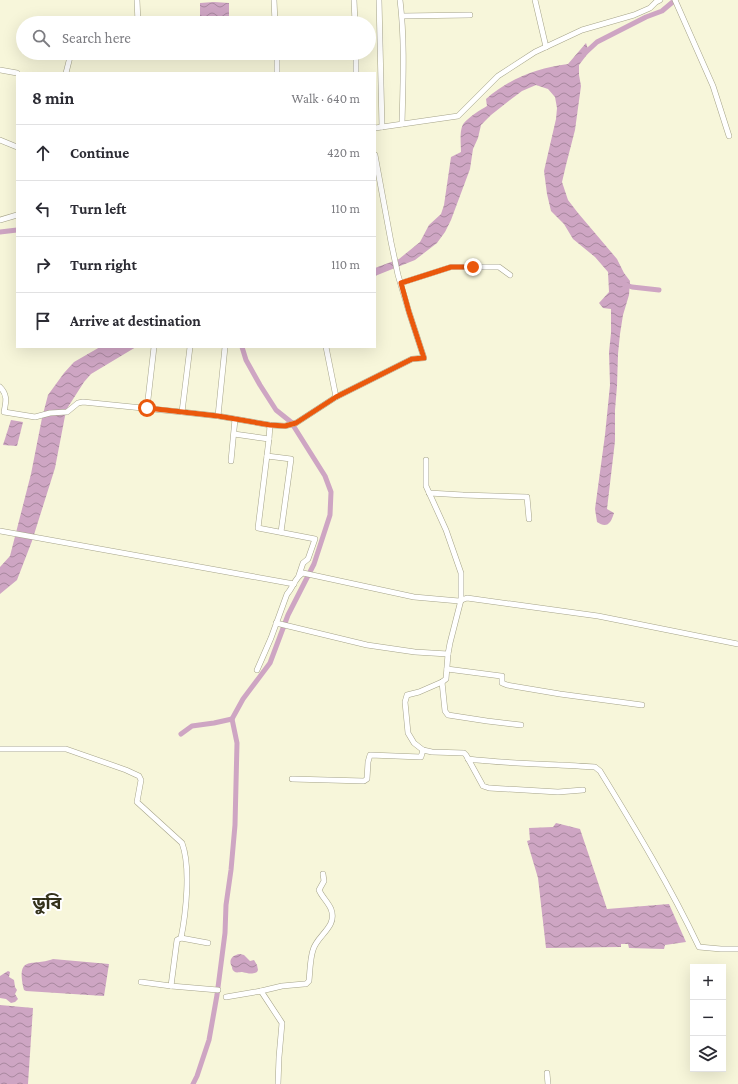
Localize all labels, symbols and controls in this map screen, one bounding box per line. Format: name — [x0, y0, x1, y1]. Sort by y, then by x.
search box — [16, 16, 376, 60]
icon: search — [30, 27, 52, 49]
text: Search here — [62, 30, 131, 46]
text: 8 min — [32, 89, 74, 108]
text: Walk · 640 m — [292, 91, 360, 106]
icon: ahead — [32, 142, 54, 164]
text: Continue — [70, 145, 129, 161]
text: 420 m — [327, 145, 360, 160]
icon: left — [32, 198, 54, 220]
text: Turn left — [70, 201, 126, 217]
text: 110 m — [331, 201, 360, 216]
icon: right — [32, 254, 54, 276]
text: Turn right — [70, 257, 137, 273]
text: 110 m — [331, 257, 360, 272]
route end — [464, 258, 482, 276]
icon: arrive — [32, 310, 54, 332]
text: Arrive at destination — [70, 313, 201, 329]
route start — [138, 399, 156, 417]
district label: ডুবি — [32, 893, 63, 915]
map controls — [690, 964, 726, 1072]
button: + — [690, 964, 726, 1000]
button: − — [690, 1000, 726, 1036]
button: layers — [690, 1036, 726, 1072]

